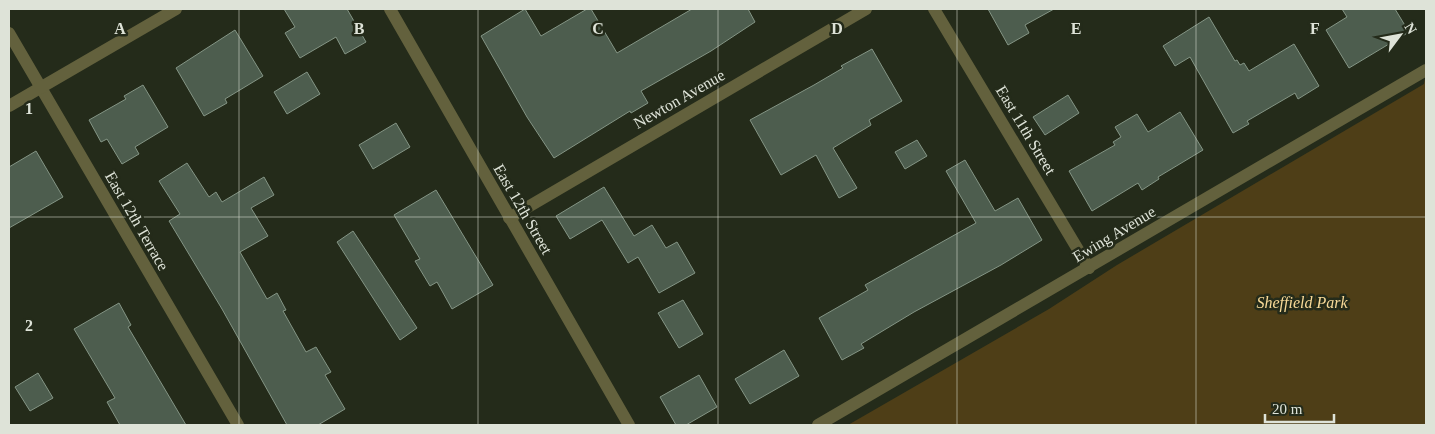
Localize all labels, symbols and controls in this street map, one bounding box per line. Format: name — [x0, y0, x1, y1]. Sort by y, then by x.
north arrow — [1375, 10, 1425, 60]
text: A — [114, 20, 126, 37]
text: B — [354, 20, 365, 37]
text: C — [592, 20, 604, 37]
text: D — [831, 20, 843, 37]
text: E — [1071, 20, 1081, 37]
text: F — [1310, 20, 1320, 37]
text: N — [1402, 20, 1420, 37]
street label: Newton Avenue — [630, 66, 728, 132]
street label: East 11th Street — [993, 82, 1060, 178]
text: 1 — [25, 100, 33, 117]
street label: East 12th Street — [490, 161, 556, 258]
street label: East 12th Terrace — [102, 169, 172, 273]
street label: Ewing Avenue — [1070, 203, 1159, 266]
park label: Sheffield Park — [1256, 294, 1348, 312]
text: 2 — [25, 317, 33, 334]
scale bar — [1265, 392, 1334, 424]
text: 20 m — [1272, 401, 1303, 417]

